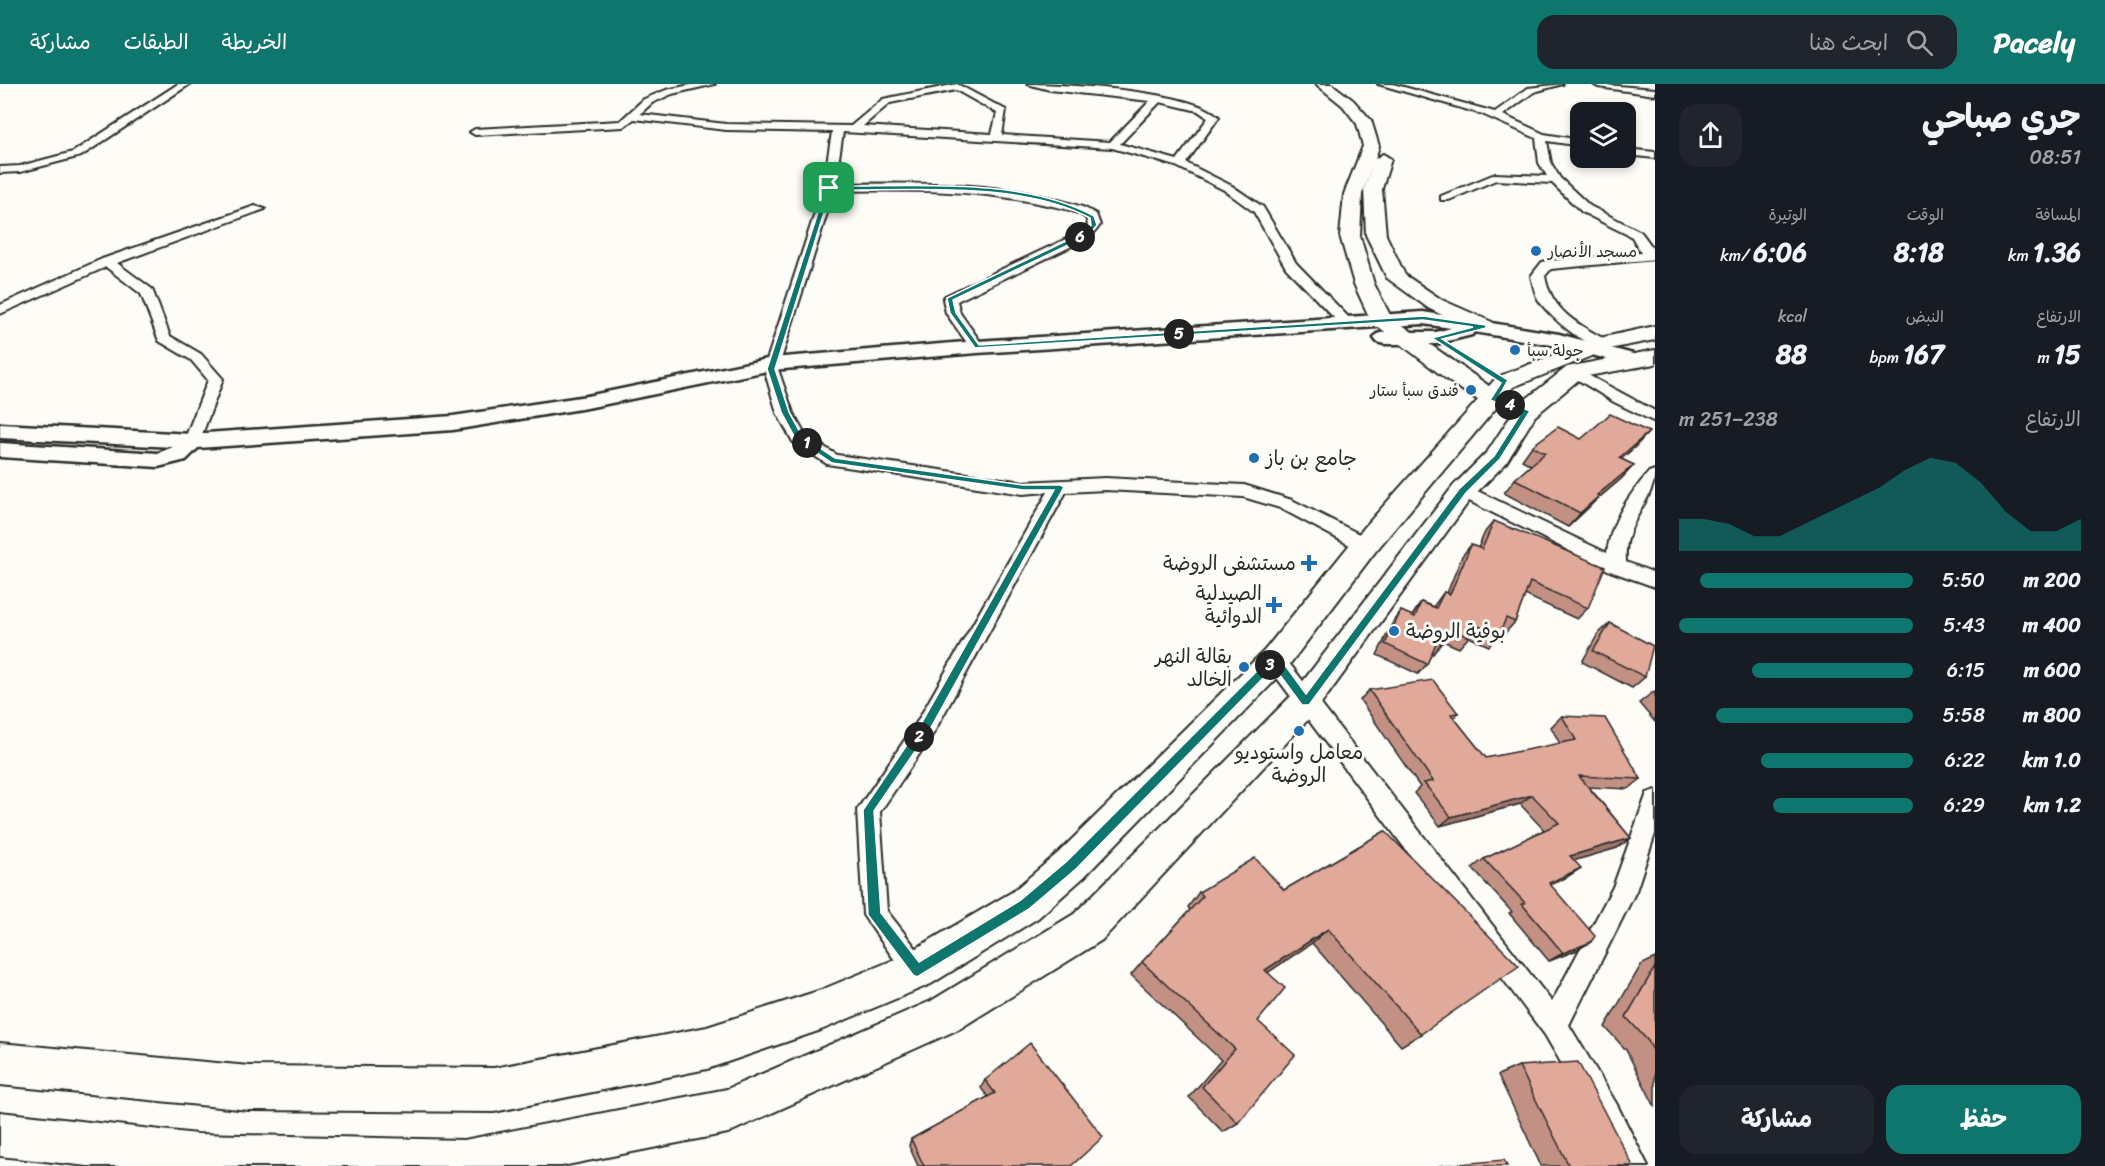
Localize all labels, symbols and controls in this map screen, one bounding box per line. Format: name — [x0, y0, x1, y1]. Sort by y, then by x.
search box — [1537, 15, 1957, 69]
text: Pacely — [1993, 18, 2075, 67]
text: مشاركة — [30, 23, 91, 61]
text: الطبقات — [124, 23, 189, 61]
text: الخريطة — [222, 23, 287, 61]
text: ابحث هنا — [1809, 23, 1888, 62]
icon: search — [1903, 26, 1936, 59]
text: جري صباحي — [1922, 88, 2081, 146]
map controls — [1570, 102, 1636, 168]
button: layers — [1570, 102, 1636, 168]
button: share — [1679, 104, 1742, 167]
text: 08:51 — [2029, 140, 2081, 175]
pin — [803, 162, 854, 213]
icon: arrive — [812, 171, 845, 204]
text: الوتيرة — [1768, 200, 1807, 229]
text: الوقت — [1907, 200, 1944, 229]
text: المسافة — [2035, 200, 2081, 229]
pin: 6 — [1065, 222, 1095, 252]
text: 6 — [1075, 222, 1085, 251]
text: 6:06 — [1753, 229, 1807, 275]
text: 8:18 — [1894, 229, 1944, 275]
text: 1.36 — [2033, 229, 2081, 275]
place label: مسجد الأنصار — [1546, 237, 1637, 266]
text: /km — [1720, 241, 1753, 270]
text: km — [2008, 241, 2033, 270]
marker: مسجد الأنصار — [1529, 244, 1543, 258]
text: kcal — [1778, 302, 1807, 331]
text: النبض — [1906, 302, 1944, 331]
text: الارتفاع — [2036, 302, 2081, 331]
pin: 5 — [1164, 319, 1194, 349]
text: 5 — [1174, 319, 1184, 348]
text: 88 — [1776, 331, 1807, 377]
text: 167 — [1903, 331, 1944, 377]
text: 15 — [2054, 331, 2081, 377]
place label: جولة سبأ — [1527, 336, 1584, 365]
marker: جولة سبأ — [1508, 343, 1522, 357]
text: bpm — [1870, 343, 1903, 372]
text: m — [2037, 343, 2054, 372]
place label: فندق سبأ ستار — [1368, 376, 1459, 405]
marker: فندق سبأ ستار — [1464, 383, 1478, 397]
pin: 4 — [1495, 390, 1525, 420]
text: 4 — [1505, 390, 1515, 419]
text: 238–251 m — [1679, 402, 1778, 437]
text: الارتفاع — [2025, 402, 2081, 437]
pin: 1 — [792, 428, 822, 458]
text: 1 — [804, 428, 810, 457]
place label: جامع بن باز — [1264, 441, 1357, 476]
marker: جامع بن باز — [1247, 451, 1261, 465]
place label: مستشفى الروضة — [1163, 546, 1296, 581]
marker: مستشفى الروضة — [1300, 554, 1318, 572]
text: 5:50 — [1942, 563, 1985, 598]
text: 200 m — [2024, 563, 2081, 598]
place label: الصيدلية الدوائية — [1196, 576, 1262, 634]
marker: الصيدلية الدوائية — [1267, 598, 1281, 612]
text: 5:43 — [1943, 608, 1985, 643]
text: 400 m — [2023, 608, 2081, 643]
place label: بوفية الروضة — [1406, 614, 1506, 649]
marker: بوفية الروضة — [1387, 624, 1401, 638]
place label: بقالة النهر الخالد — [1153, 639, 1232, 697]
pin: 3 — [1255, 650, 1285, 680]
text: 3 — [1266, 650, 1274, 679]
text: 6:15 — [1947, 653, 1985, 688]
text: 600 m — [2024, 653, 2081, 688]
marker: بقالة النهر الخالد — [1237, 660, 1251, 674]
text: 5:58 — [1942, 698, 1985, 733]
text: 800 m — [2023, 698, 2081, 733]
pin: 2 — [904, 722, 934, 752]
text: 2 — [914, 722, 924, 751]
marker: معامل واستوديو الروضة — [1292, 724, 1306, 738]
place label: معامل واستوديو الروضة — [1234, 735, 1363, 793]
text: 6:22 — [1945, 743, 1985, 778]
text: 1.0 km — [2023, 743, 2081, 778]
text: 6:29 — [1944, 788, 1985, 823]
text: 1.2 km — [2024, 788, 2081, 823]
button: مشاركة — [1679, 1085, 1874, 1154]
button: حفظ — [1886, 1085, 2081, 1154]

